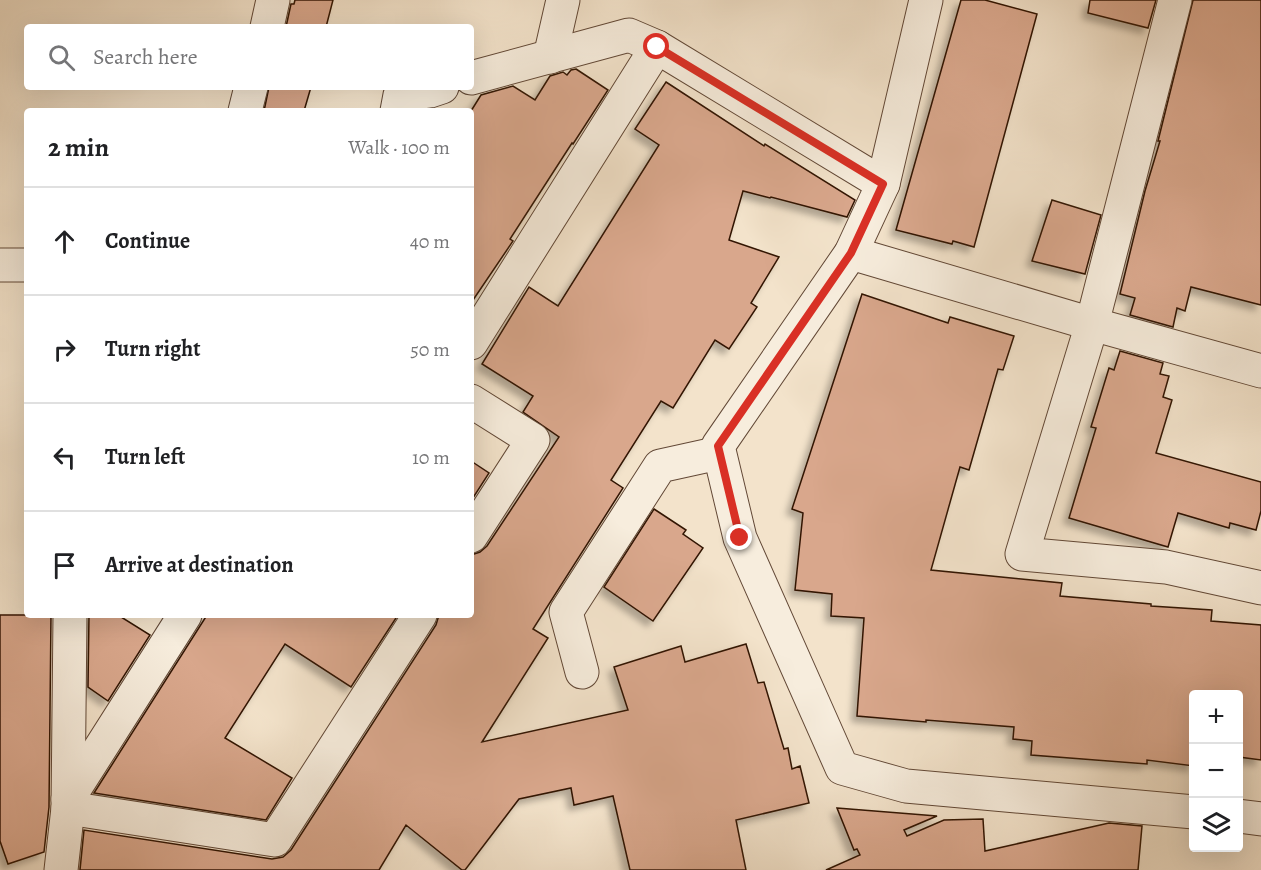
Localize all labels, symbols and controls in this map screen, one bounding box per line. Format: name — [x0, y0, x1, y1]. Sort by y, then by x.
search box — [24, 24, 474, 90]
route start — [643, 33, 669, 59]
icon: search — [45, 41, 78, 74]
text: Search here — [93, 42, 198, 72]
text: 2 min — [48, 130, 109, 165]
text: Walk · 100 m — [348, 134, 450, 161]
icon: ahead — [48, 225, 81, 258]
text: Continue — [105, 226, 190, 256]
text: 40 m — [410, 228, 450, 255]
icon: right — [48, 333, 81, 366]
text: Turn right — [105, 334, 201, 364]
text: 50 m — [410, 336, 450, 363]
icon: left — [48, 441, 81, 474]
text: Turn left — [105, 442, 185, 472]
text: 10 m — [412, 444, 450, 471]
route end — [726, 524, 752, 550]
icon: arrive — [48, 549, 81, 582]
text: Arrive at destination — [105, 550, 294, 580]
map controls — [1189, 690, 1243, 852]
button: + — [1189, 690, 1243, 744]
button: − — [1189, 744, 1243, 798]
button: layers — [1189, 798, 1243, 852]

